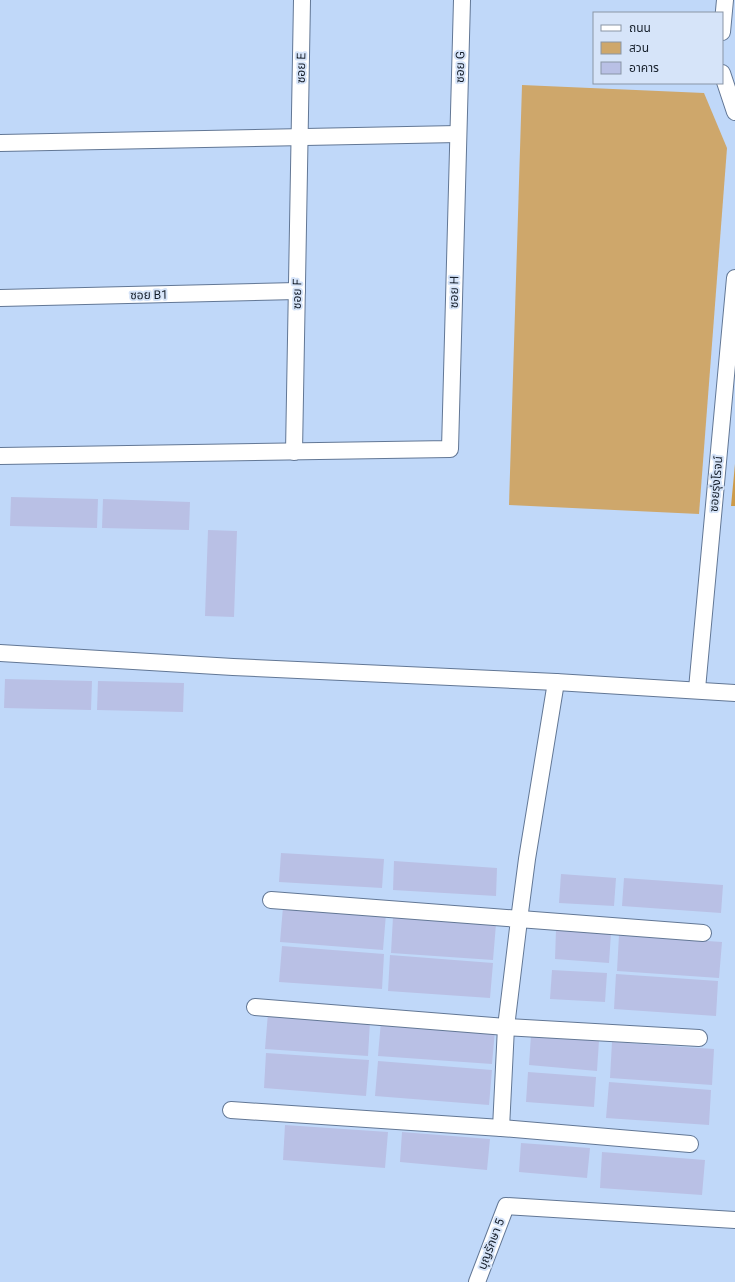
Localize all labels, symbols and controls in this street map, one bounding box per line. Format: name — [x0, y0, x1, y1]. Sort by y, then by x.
legend — [593, 12, 723, 84]
text: ถนน — [629, 21, 651, 35]
text: สวน — [629, 41, 649, 55]
street label: ซอย G — [453, 51, 467, 83]
street label: ซอย E — [294, 52, 308, 83]
text: อาคาร — [629, 61, 659, 75]
street label: ซอย H — [447, 276, 461, 308]
street label: ซอย F — [290, 278, 304, 309]
street label: ซอย B1 — [130, 288, 168, 302]
street label: ซอยรุ่งโรจน์ — [707, 455, 725, 513]
street label: บุญรักษา 5 — [475, 1216, 507, 1271]

